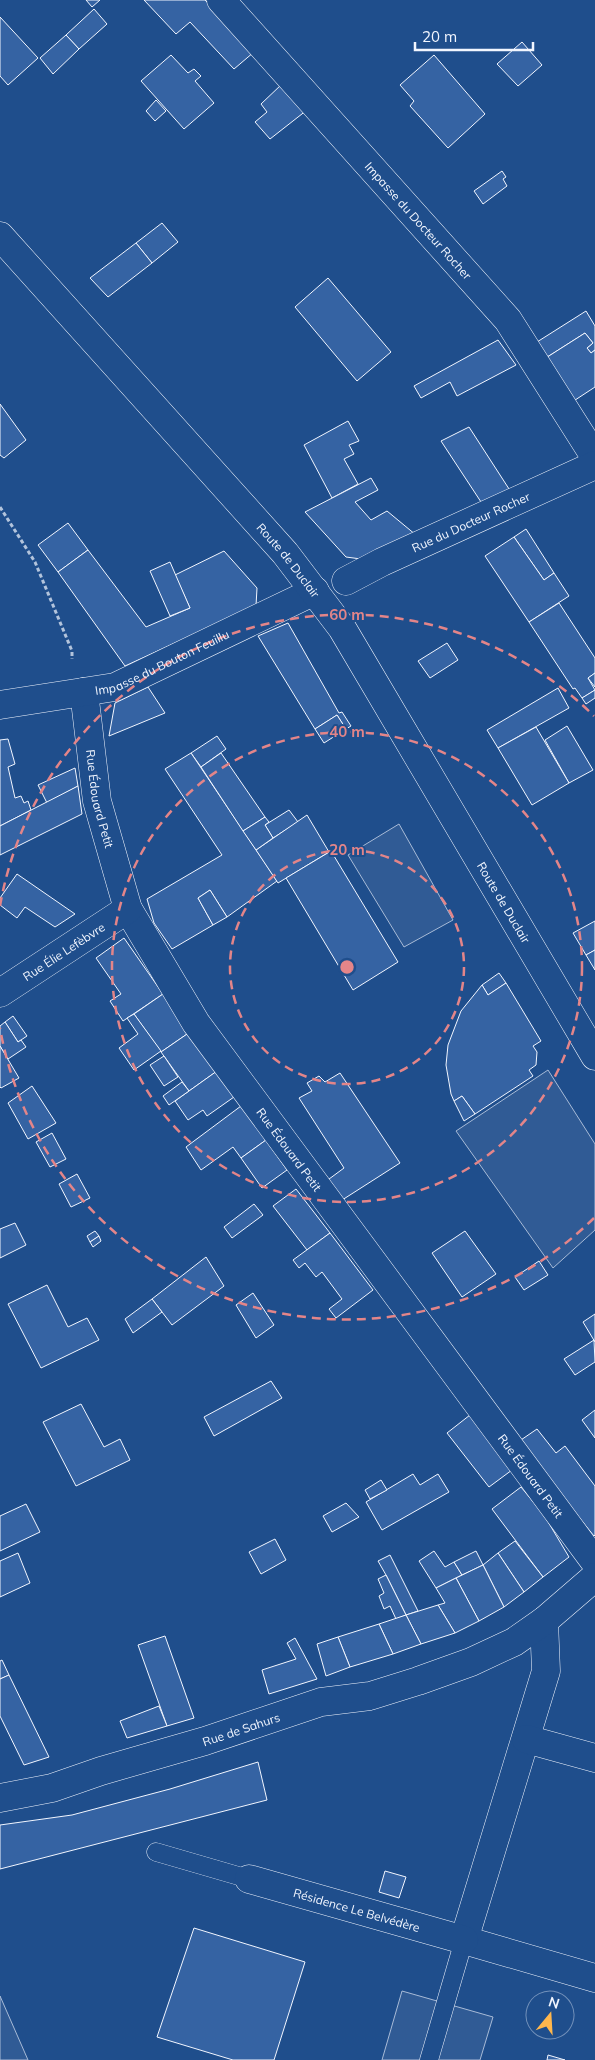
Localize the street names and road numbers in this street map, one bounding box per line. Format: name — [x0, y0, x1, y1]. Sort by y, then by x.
street label: Impasse du Docteur Rocher — [362, 158, 476, 283]
street label: Rue du Docteur Rocher — [409, 488, 532, 555]
street label: Route de Duclair — [254, 520, 324, 601]
street label: Impasse du Bouton Feuillu — [94, 626, 231, 698]
street label: Rue Édouard Petit — [83, 749, 118, 849]
street label: Route de Duclair — [474, 859, 534, 946]
street label: Rue Élie Lefèbvre — [20, 919, 107, 984]
street label: Rue Édouard Petit — [254, 1105, 325, 1194]
street label: Rue Édouard Petit — [495, 1431, 567, 1520]
street label: Rue de Sahurs — [200, 1709, 282, 1749]
street label: Résidence Le Belvédère — [292, 1884, 422, 1935]

